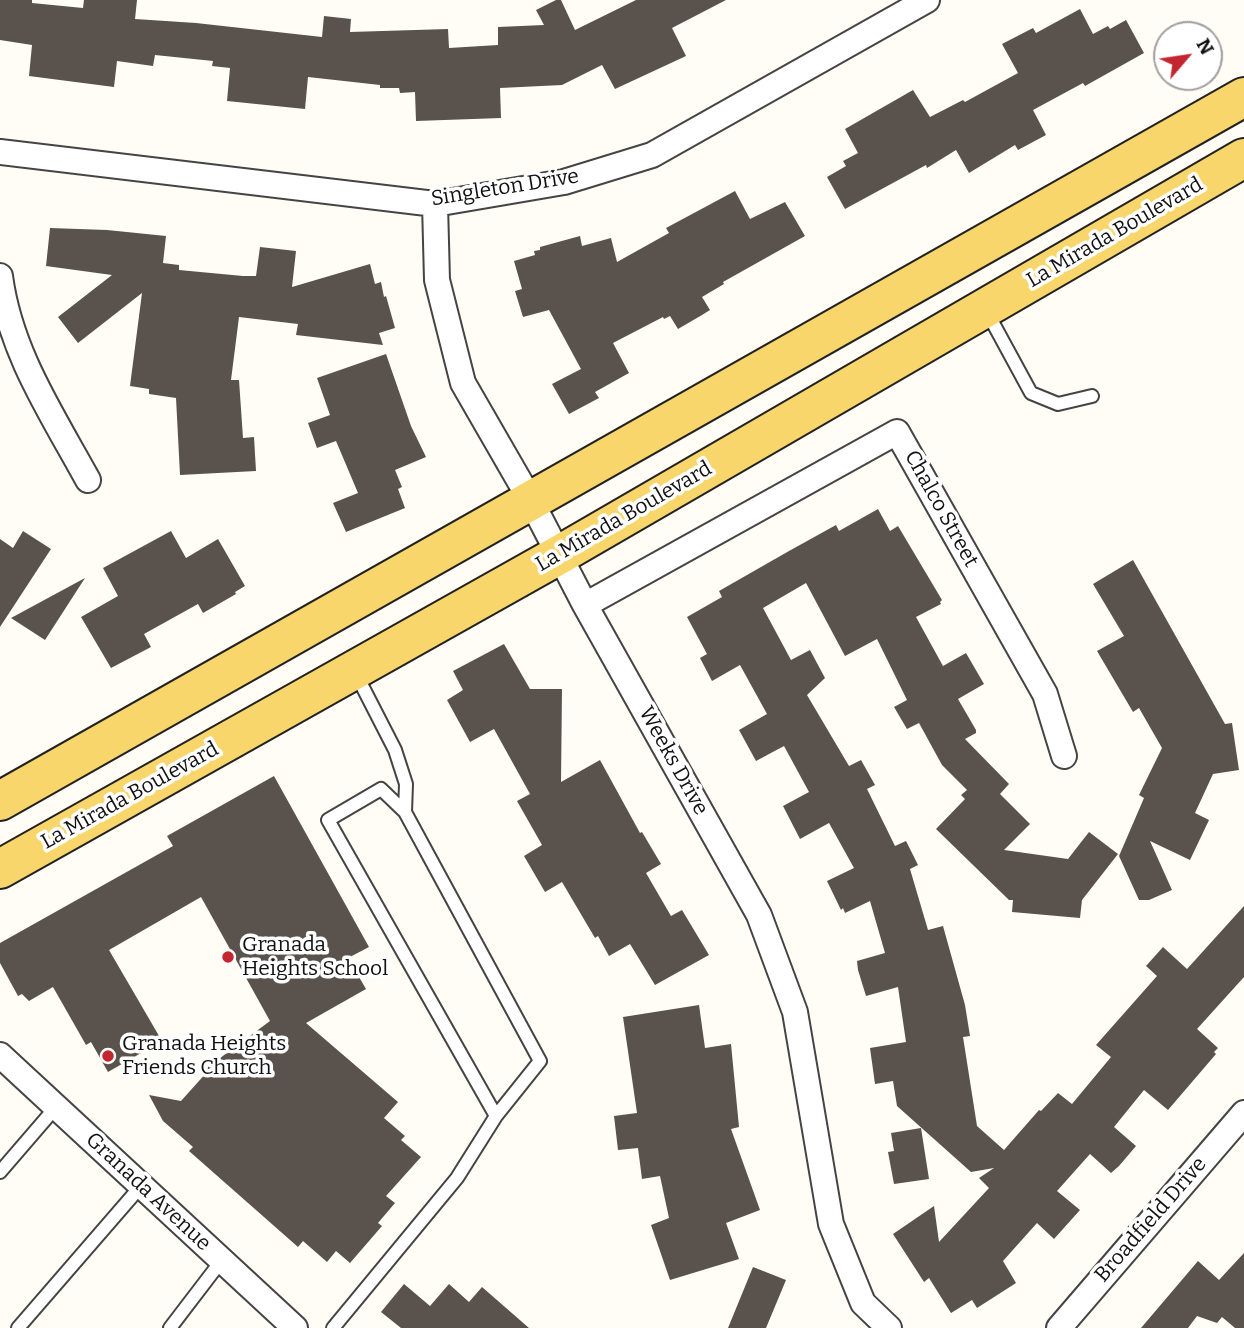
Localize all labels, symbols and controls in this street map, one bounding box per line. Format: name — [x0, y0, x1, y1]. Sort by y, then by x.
north arrow — [1153, 21, 1223, 91]
text: N — [1191, 35, 1219, 59]
street label: Singleton Drive — [429, 164, 581, 212]
street label: La Mirada Boulevard — [1023, 172, 1207, 294]
street label: Chalco Street — [899, 446, 983, 572]
street label: La Mirada Boulevard — [532, 456, 716, 578]
street label: Weeks Drive — [633, 702, 713, 820]
street label: La Mirada Boulevard — [37, 737, 223, 855]
place label: Granada Heights School — [242, 932, 388, 982]
marker: Granada Heights School — [220, 949, 236, 965]
place label: Granada Heights Friends Church — [122, 1031, 286, 1081]
marker: Granada Heights Friends Church — [100, 1048, 116, 1064]
street label: Granada Avenue — [80, 1128, 216, 1256]
street label: Broadfield Drive — [1090, 1152, 1212, 1288]

